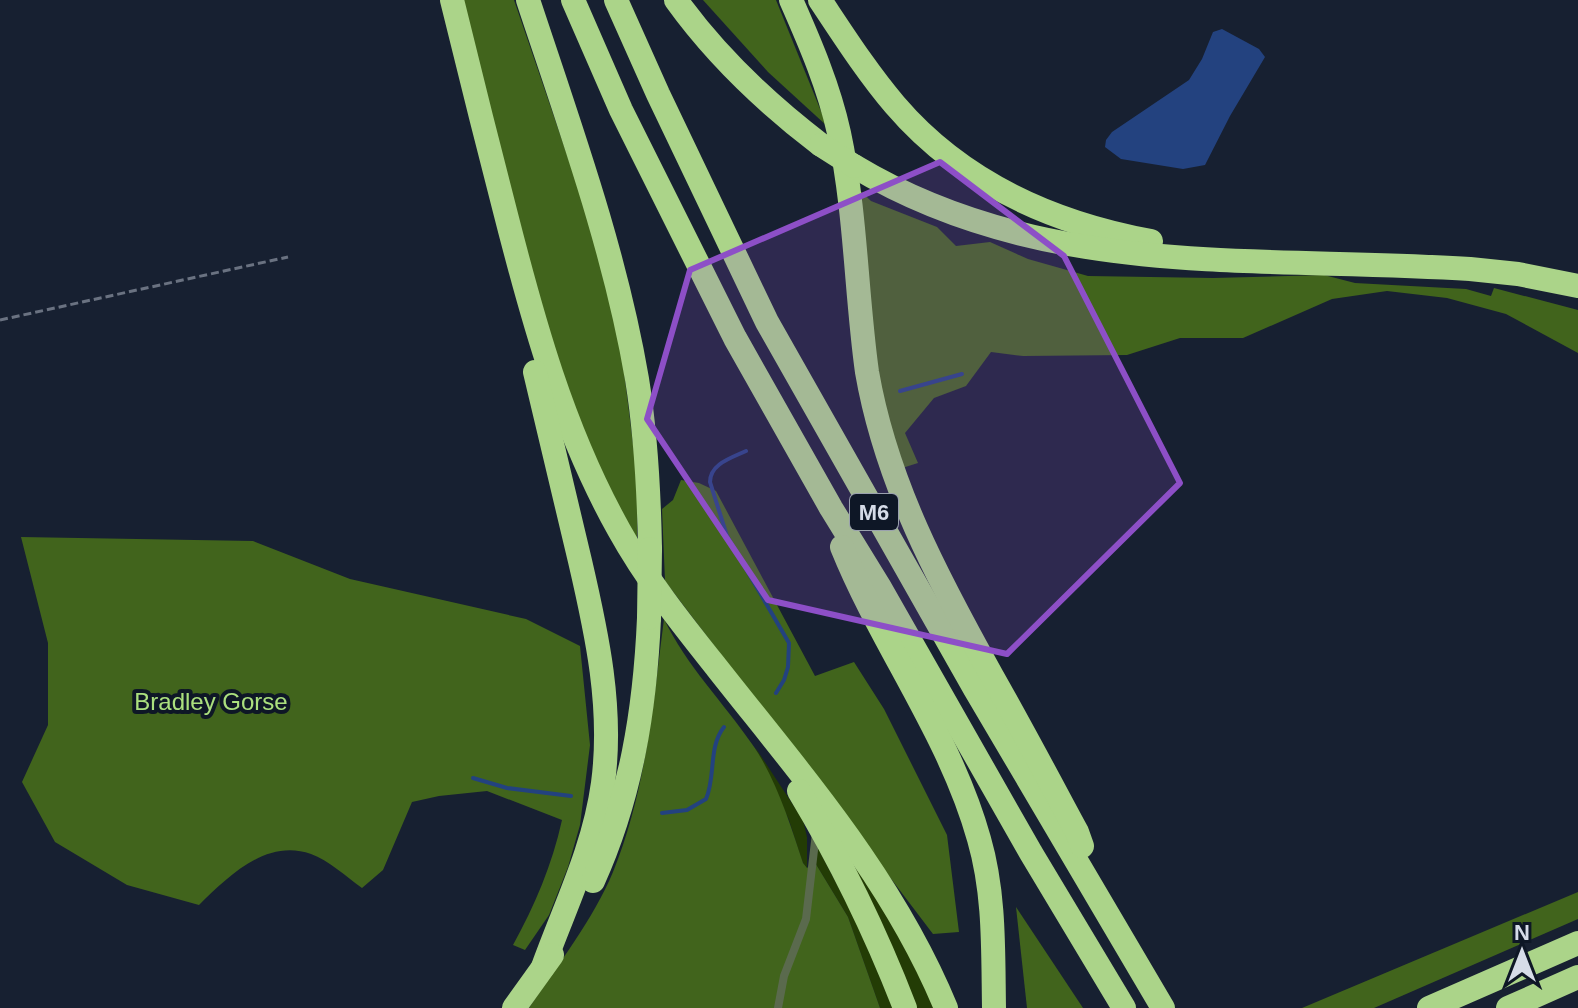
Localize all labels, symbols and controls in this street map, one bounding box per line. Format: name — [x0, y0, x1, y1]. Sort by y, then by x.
road number: M6 — [850, 494, 898, 530]
park label: Bradley Gorse — [134, 688, 288, 715]
north arrow — [1482, 912, 1562, 992]
text: N — [1514, 920, 1530, 945]

